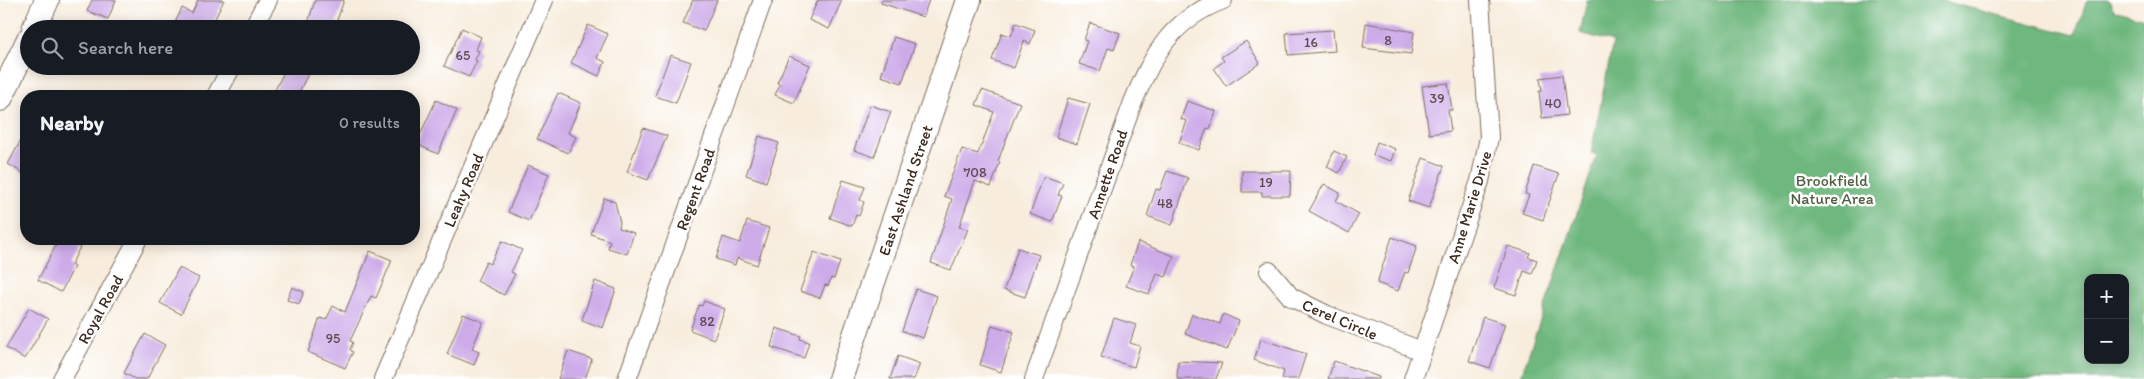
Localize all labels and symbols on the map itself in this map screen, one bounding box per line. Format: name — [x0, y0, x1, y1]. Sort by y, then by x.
house number: 8 — [1384, 32, 1392, 49]
house number: 16 — [1304, 34, 1318, 51]
house number: 65 — [456, 47, 470, 64]
house number: 39 — [1430, 90, 1444, 107]
house number: 40 — [1544, 95, 1562, 112]
street label: East Ashland Street — [874, 122, 937, 258]
street label: Annette Road — [1083, 127, 1132, 221]
street label: Regent Road — [672, 145, 719, 233]
street label: Anne Marie Drive — [1443, 148, 1496, 266]
street label: Leahy Road — [439, 150, 488, 230]
house number: 708 — [963, 164, 987, 181]
park label: Brookfield Nature Area — [1790, 171, 1874, 208]
house number: 19 — [1259, 174, 1273, 191]
house number: 48 — [1157, 195, 1173, 212]
street label: Royal Road — [74, 271, 127, 347]
street label: Cerel Circle — [1299, 295, 1381, 344]
house number: 82 — [699, 313, 715, 330]
house number: 95 — [326, 330, 340, 347]

